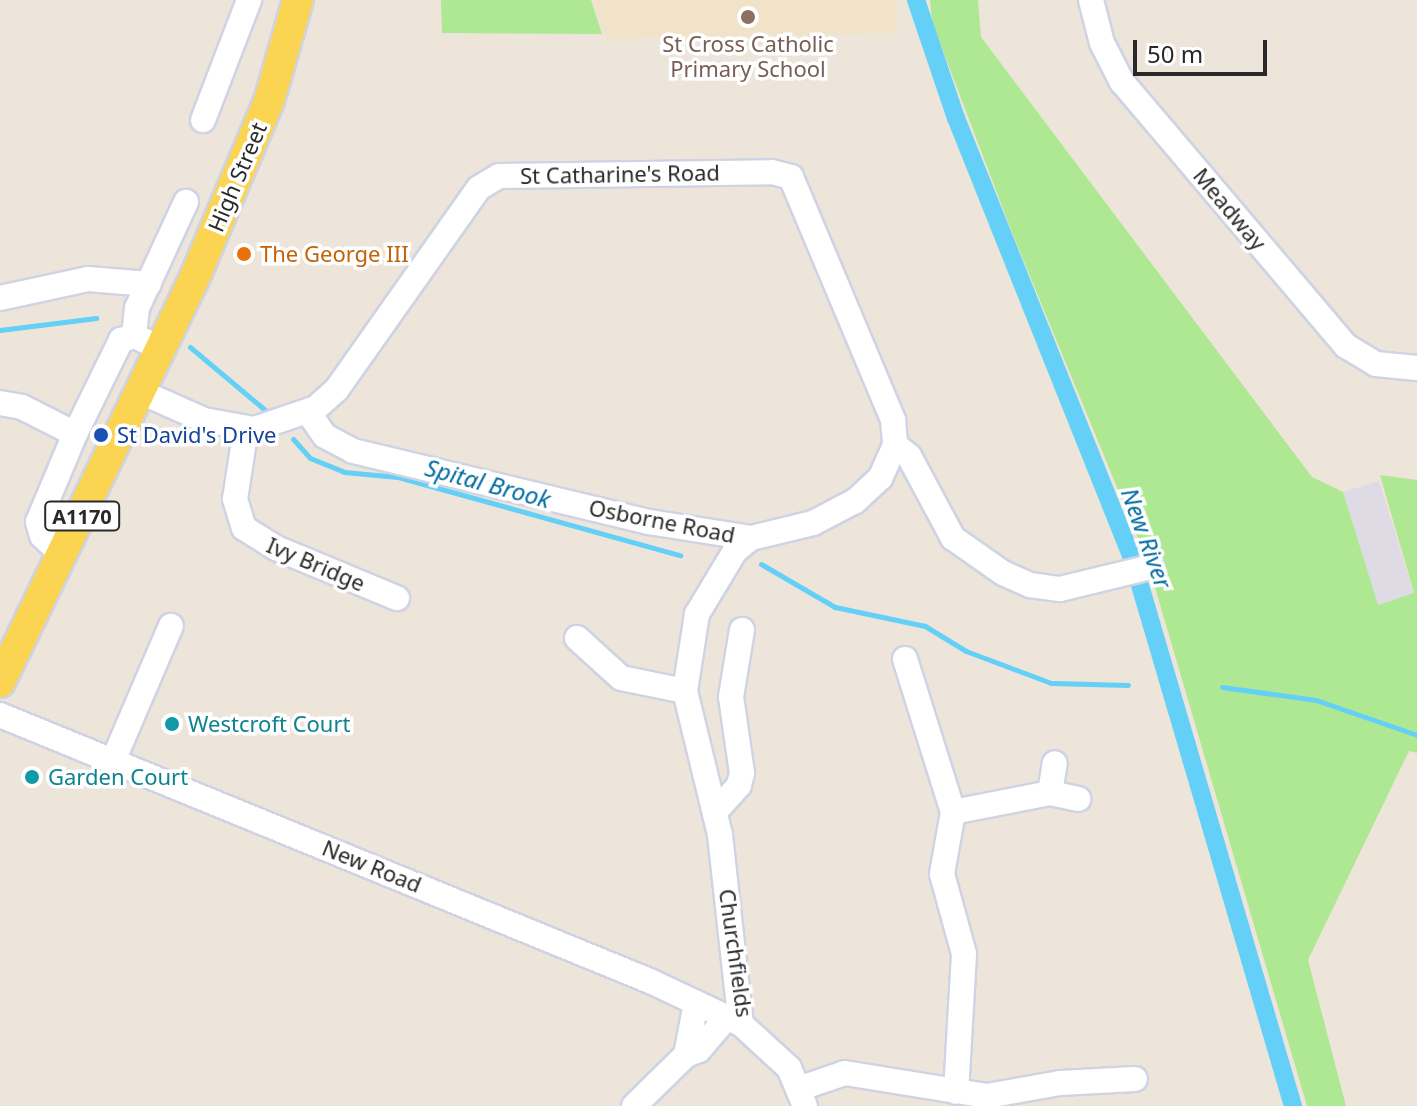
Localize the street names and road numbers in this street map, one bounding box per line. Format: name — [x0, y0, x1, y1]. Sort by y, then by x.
street label: High Street — [202, 118, 272, 236]
street label: St Catharine's Road — [520, 159, 720, 189]
street label: Meadway — [1188, 163, 1272, 255]
street label: Osborne Road — [587, 494, 737, 548]
road number: A1170 — [44, 500, 120, 532]
street label: Ivy Bridge — [263, 532, 369, 596]
street label: New Road — [319, 834, 425, 898]
street label: Churchfields — [714, 887, 758, 1019]

